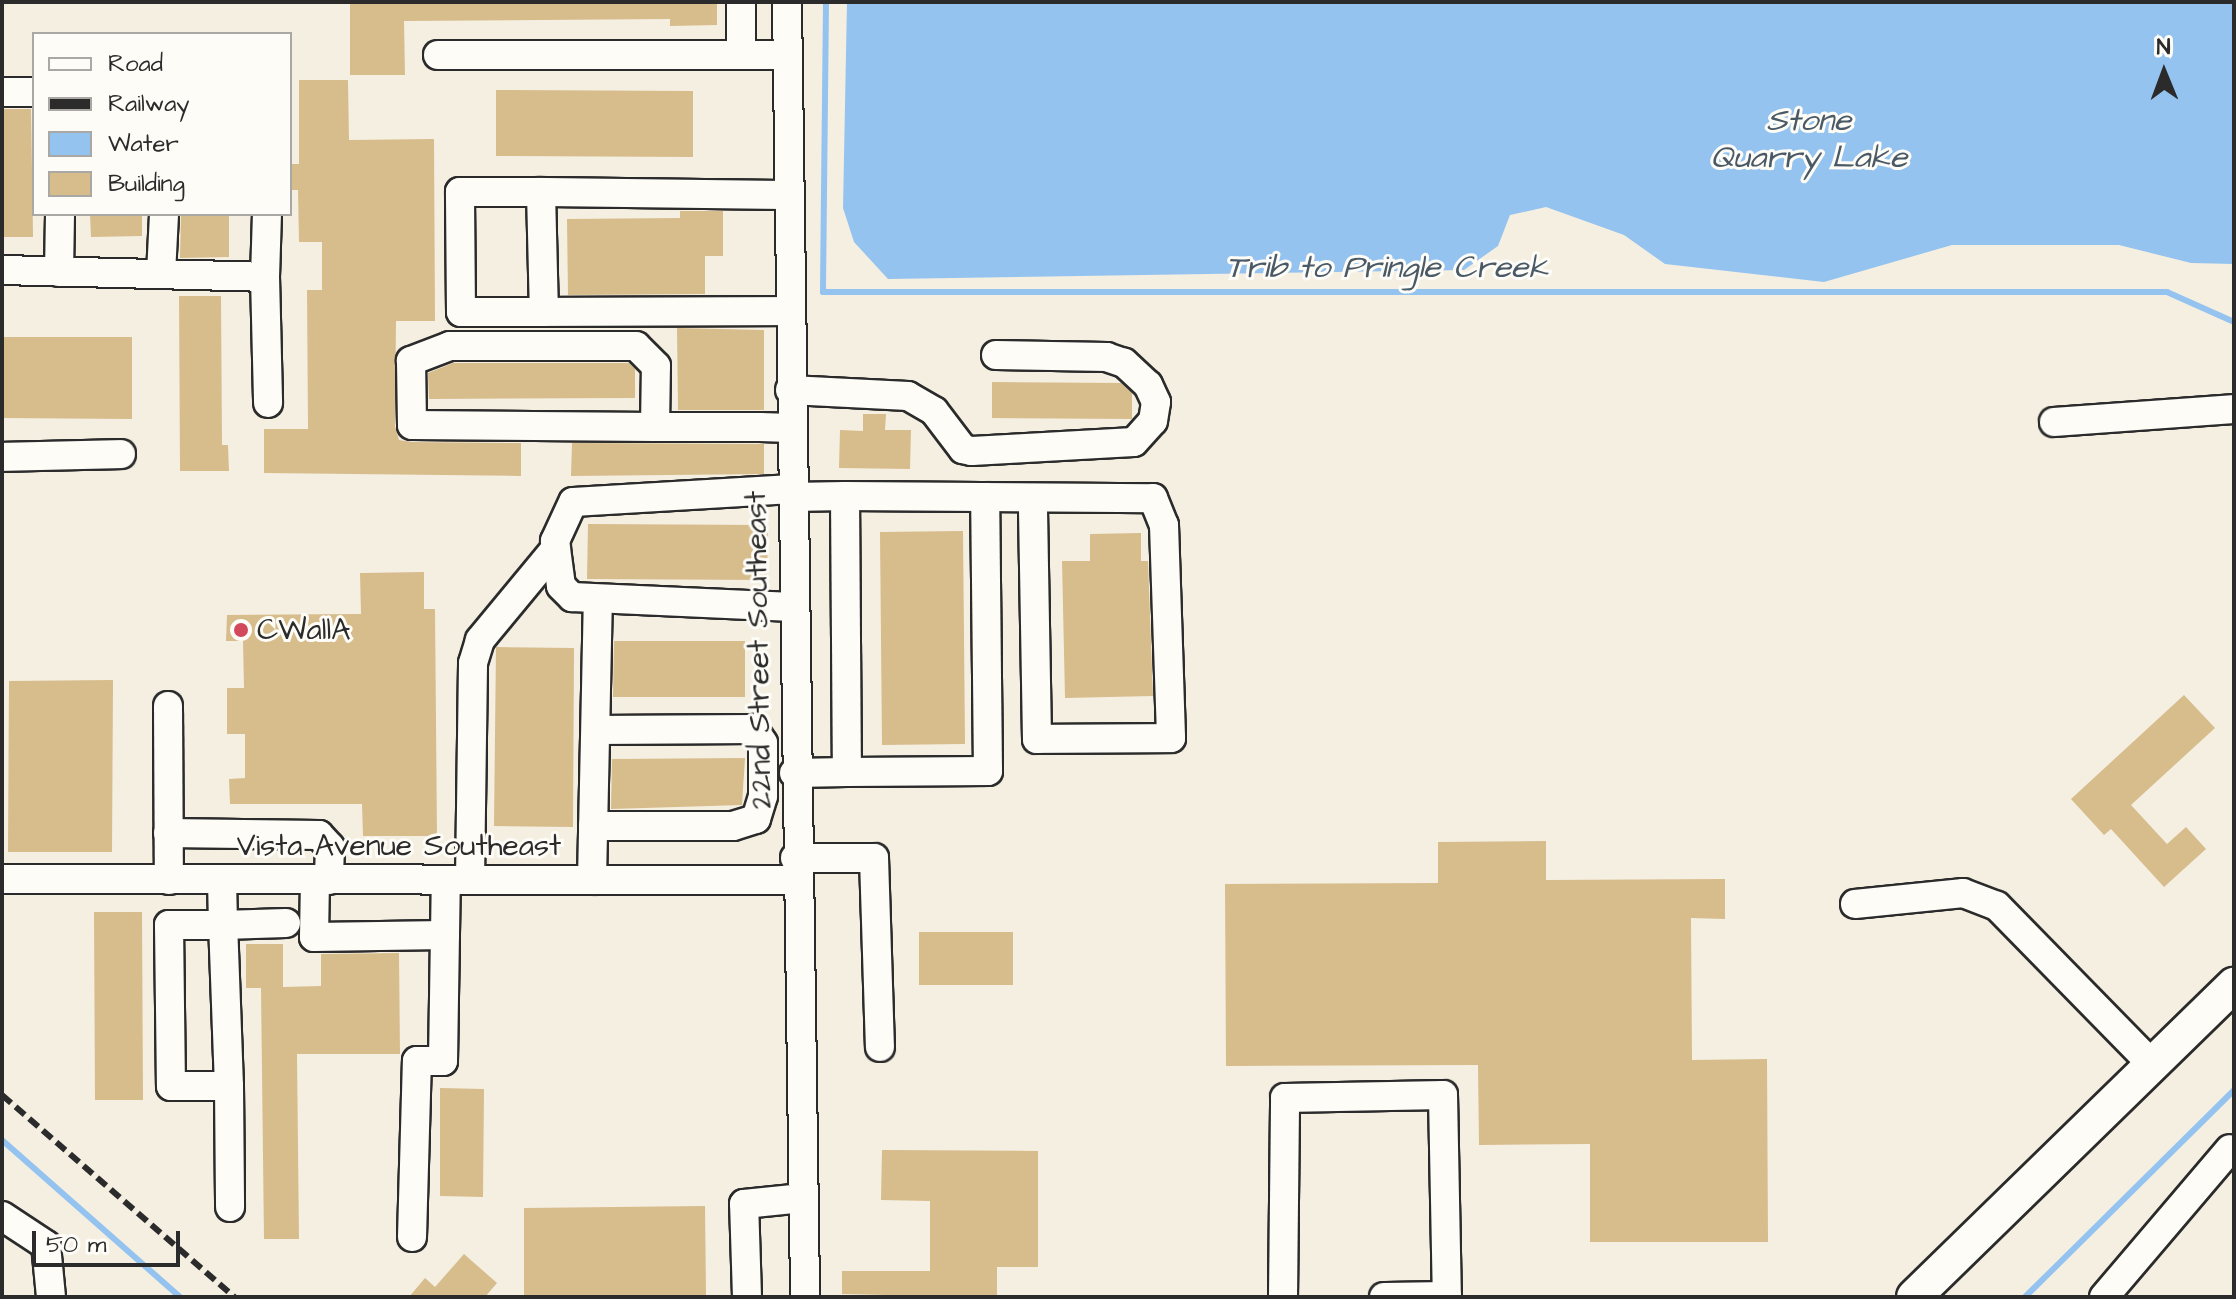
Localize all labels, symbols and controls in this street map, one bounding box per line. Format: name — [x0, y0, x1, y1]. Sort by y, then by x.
legend — [32, 32, 292, 216]
north arrow — [2124, 32, 2204, 112]
text: N — [2156, 32, 2171, 63]
text: Road — [108, 47, 163, 81]
text: Railway — [108, 87, 190, 121]
water label: Stone Quarry Lake — [1711, 103, 1907, 178]
text: Water — [108, 127, 179, 161]
text: Building — [108, 167, 185, 201]
water label: Trib to Pringle Creek — [1226, 249, 1548, 287]
street label: 22nd Street Southeast — [738, 491, 780, 809]
place label: CWallA — [257, 612, 350, 648]
marker: CWallA — [232, 621, 250, 639]
street label: Vista Avenue Southeast — [237, 828, 561, 864]
scale bar — [36, 1215, 184, 1265]
text: 50 m — [46, 1228, 106, 1262]

